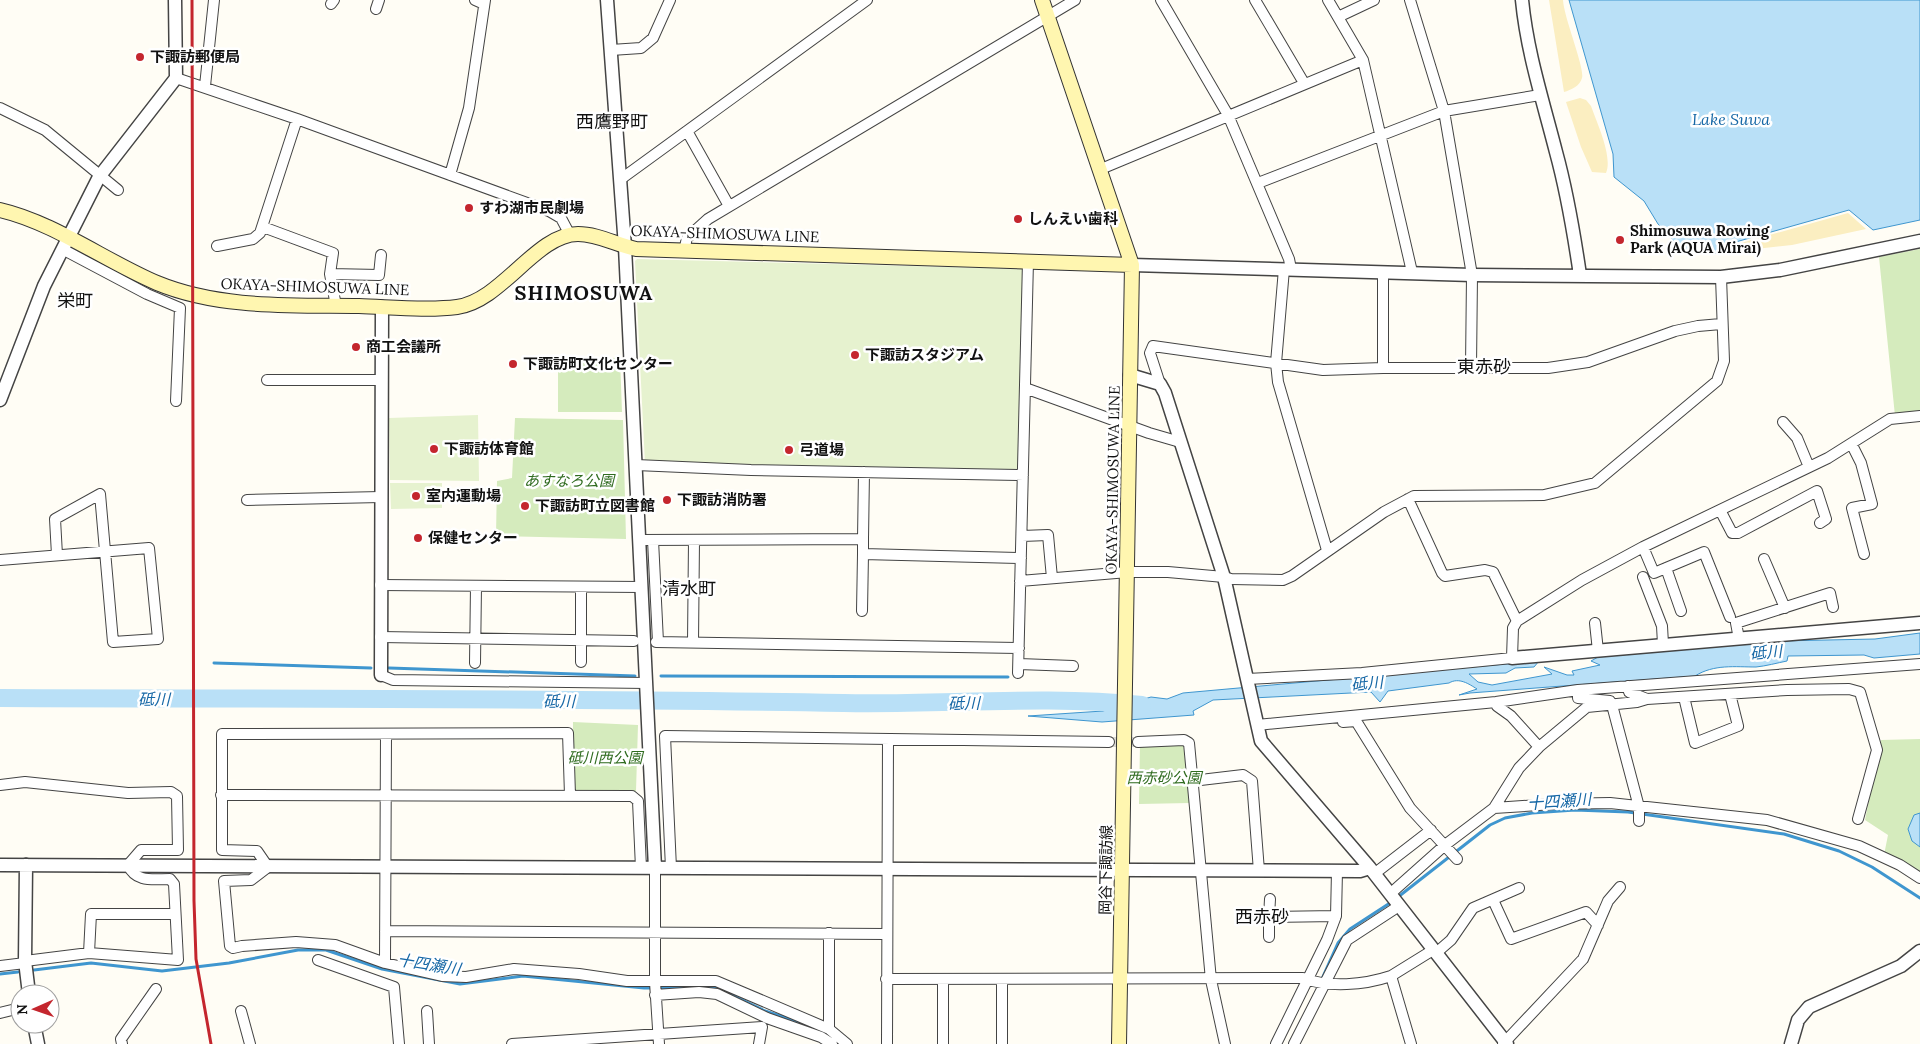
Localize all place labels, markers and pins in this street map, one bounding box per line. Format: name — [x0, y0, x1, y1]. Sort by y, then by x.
place label: 下諏訪郵便局 — [150, 47, 240, 66]
marker: 下諏訪郵便局 — [134, 51, 146, 63]
place label: すわ湖市民劇場 — [479, 198, 584, 217]
marker: すわ湖市民劇場 — [463, 202, 475, 214]
place label: しんえい歯科 — [1028, 209, 1118, 228]
marker: しんえい歯科 — [1012, 213, 1024, 225]
place label: Shimosuwa Rowing Park (AQUA Mirai) — [1630, 221, 1770, 258]
marker: Shimosuwa Rowing Park (AQUA Mirai) — [1614, 234, 1626, 246]
place label: 商工会議所 — [366, 337, 441, 356]
marker: 商工会議所 — [350, 341, 362, 353]
place label: 下諏訪スタジアム — [865, 345, 984, 364]
marker: 下諏訪スタジアム — [849, 349, 861, 361]
place label: 下諏訪町文化センター — [523, 354, 673, 373]
marker: 下諏訪町文化センター — [507, 358, 519, 370]
place label: 下諏訪体育館 — [444, 439, 534, 458]
place label: 弓道場 — [799, 440, 844, 459]
marker: 下諏訪体育館 — [428, 443, 440, 455]
marker: 弓道場 — [783, 444, 795, 456]
place label: 室内運動場 — [426, 486, 501, 505]
marker: 室内運動場 — [410, 490, 422, 502]
place label: 下諏訪消防署 — [677, 490, 767, 509]
marker: 下諏訪消防署 — [661, 494, 673, 506]
place label: 下諏訪町立図書館 — [535, 496, 655, 515]
marker: 下諏訪町立図書館 — [519, 500, 531, 512]
place label: 保健センター — [428, 528, 518, 547]
marker: 保健センター — [412, 532, 424, 544]

